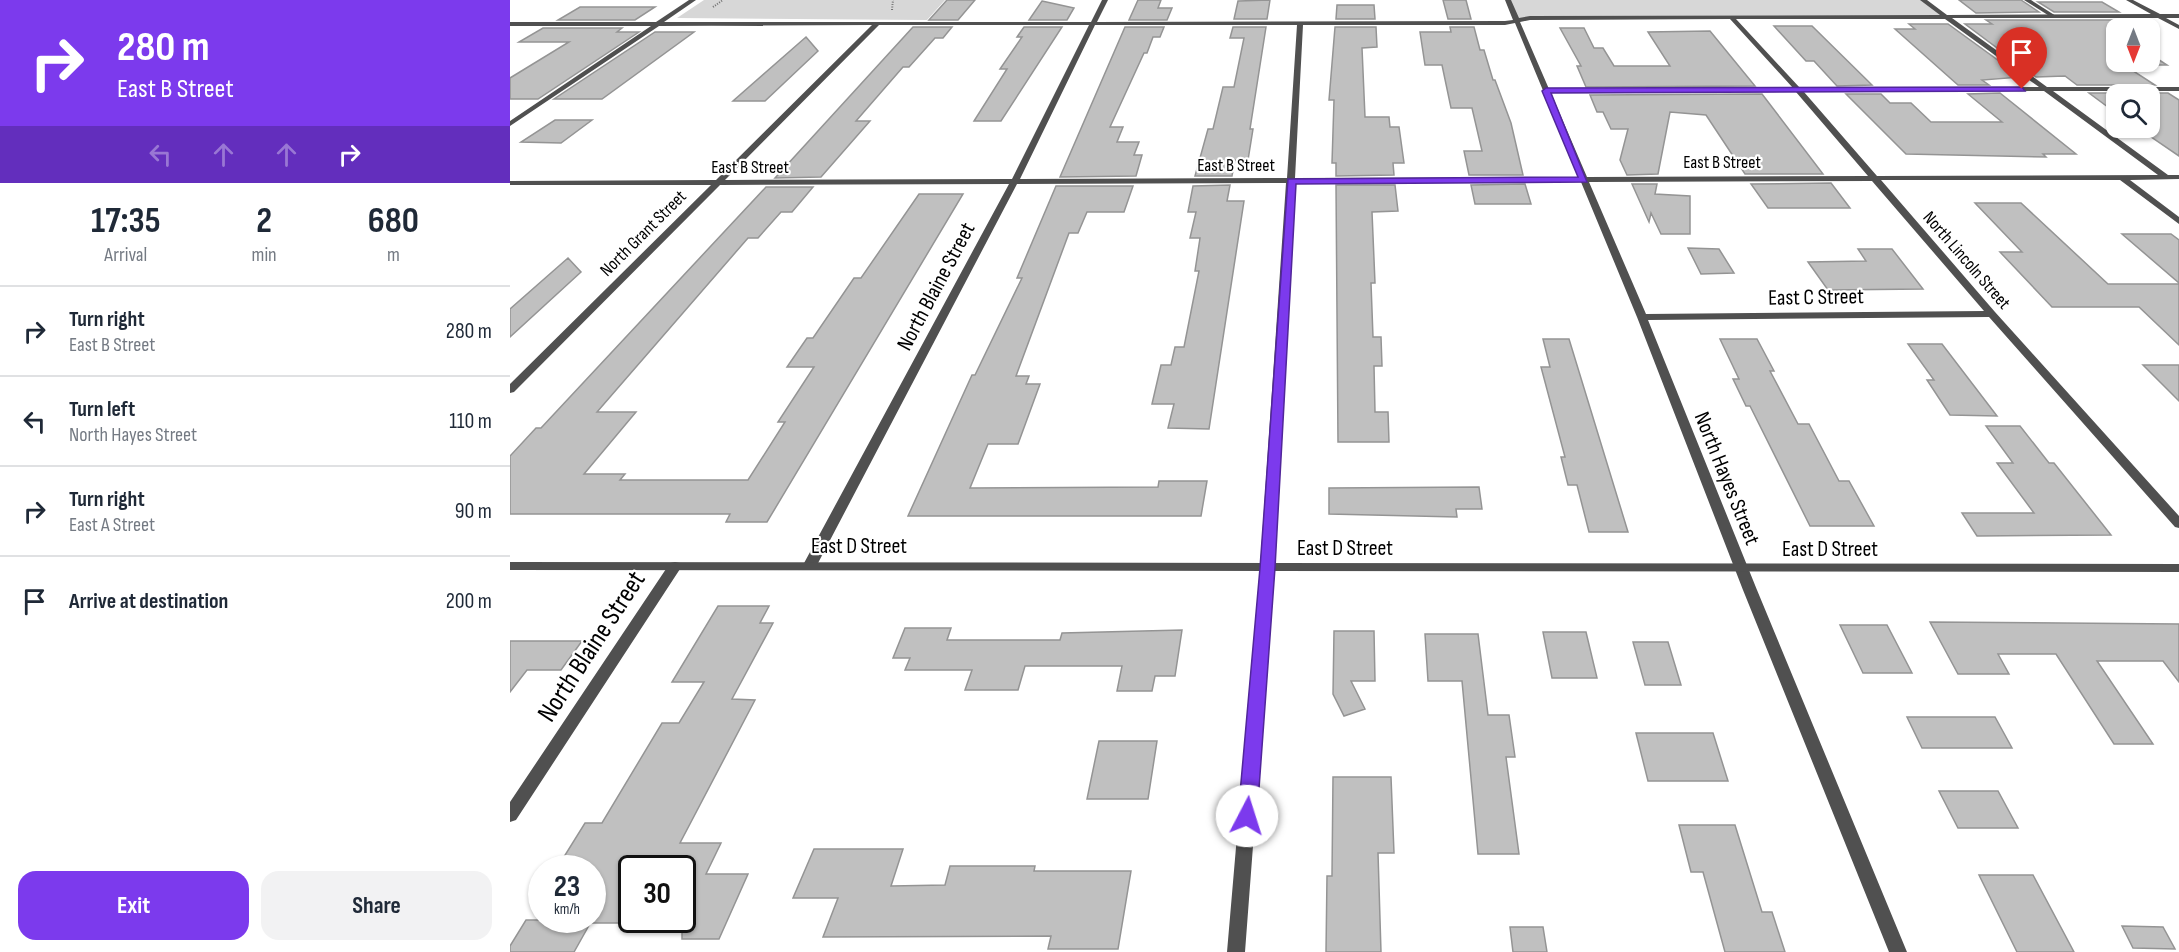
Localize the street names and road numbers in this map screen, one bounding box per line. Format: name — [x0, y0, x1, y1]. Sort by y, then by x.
street label: East B Street — [1683, 152, 1761, 173]
street label: East B Street — [1197, 155, 1275, 176]
street label: East B Street — [711, 157, 789, 178]
street label: North Grant Street — [596, 186, 691, 281]
street label: North Lincoln Street — [1919, 207, 2015, 314]
street label: North Blaine Street — [891, 218, 982, 355]
street label: East C Street — [1768, 283, 1864, 312]
street label: North Hayes Street — [1688, 408, 1766, 549]
street label: East D Street — [811, 533, 907, 560]
street label: East D Street — [1297, 535, 1393, 562]
street label: East D Street — [1782, 536, 1878, 563]
street label: North Blaine Street — [531, 565, 652, 728]

